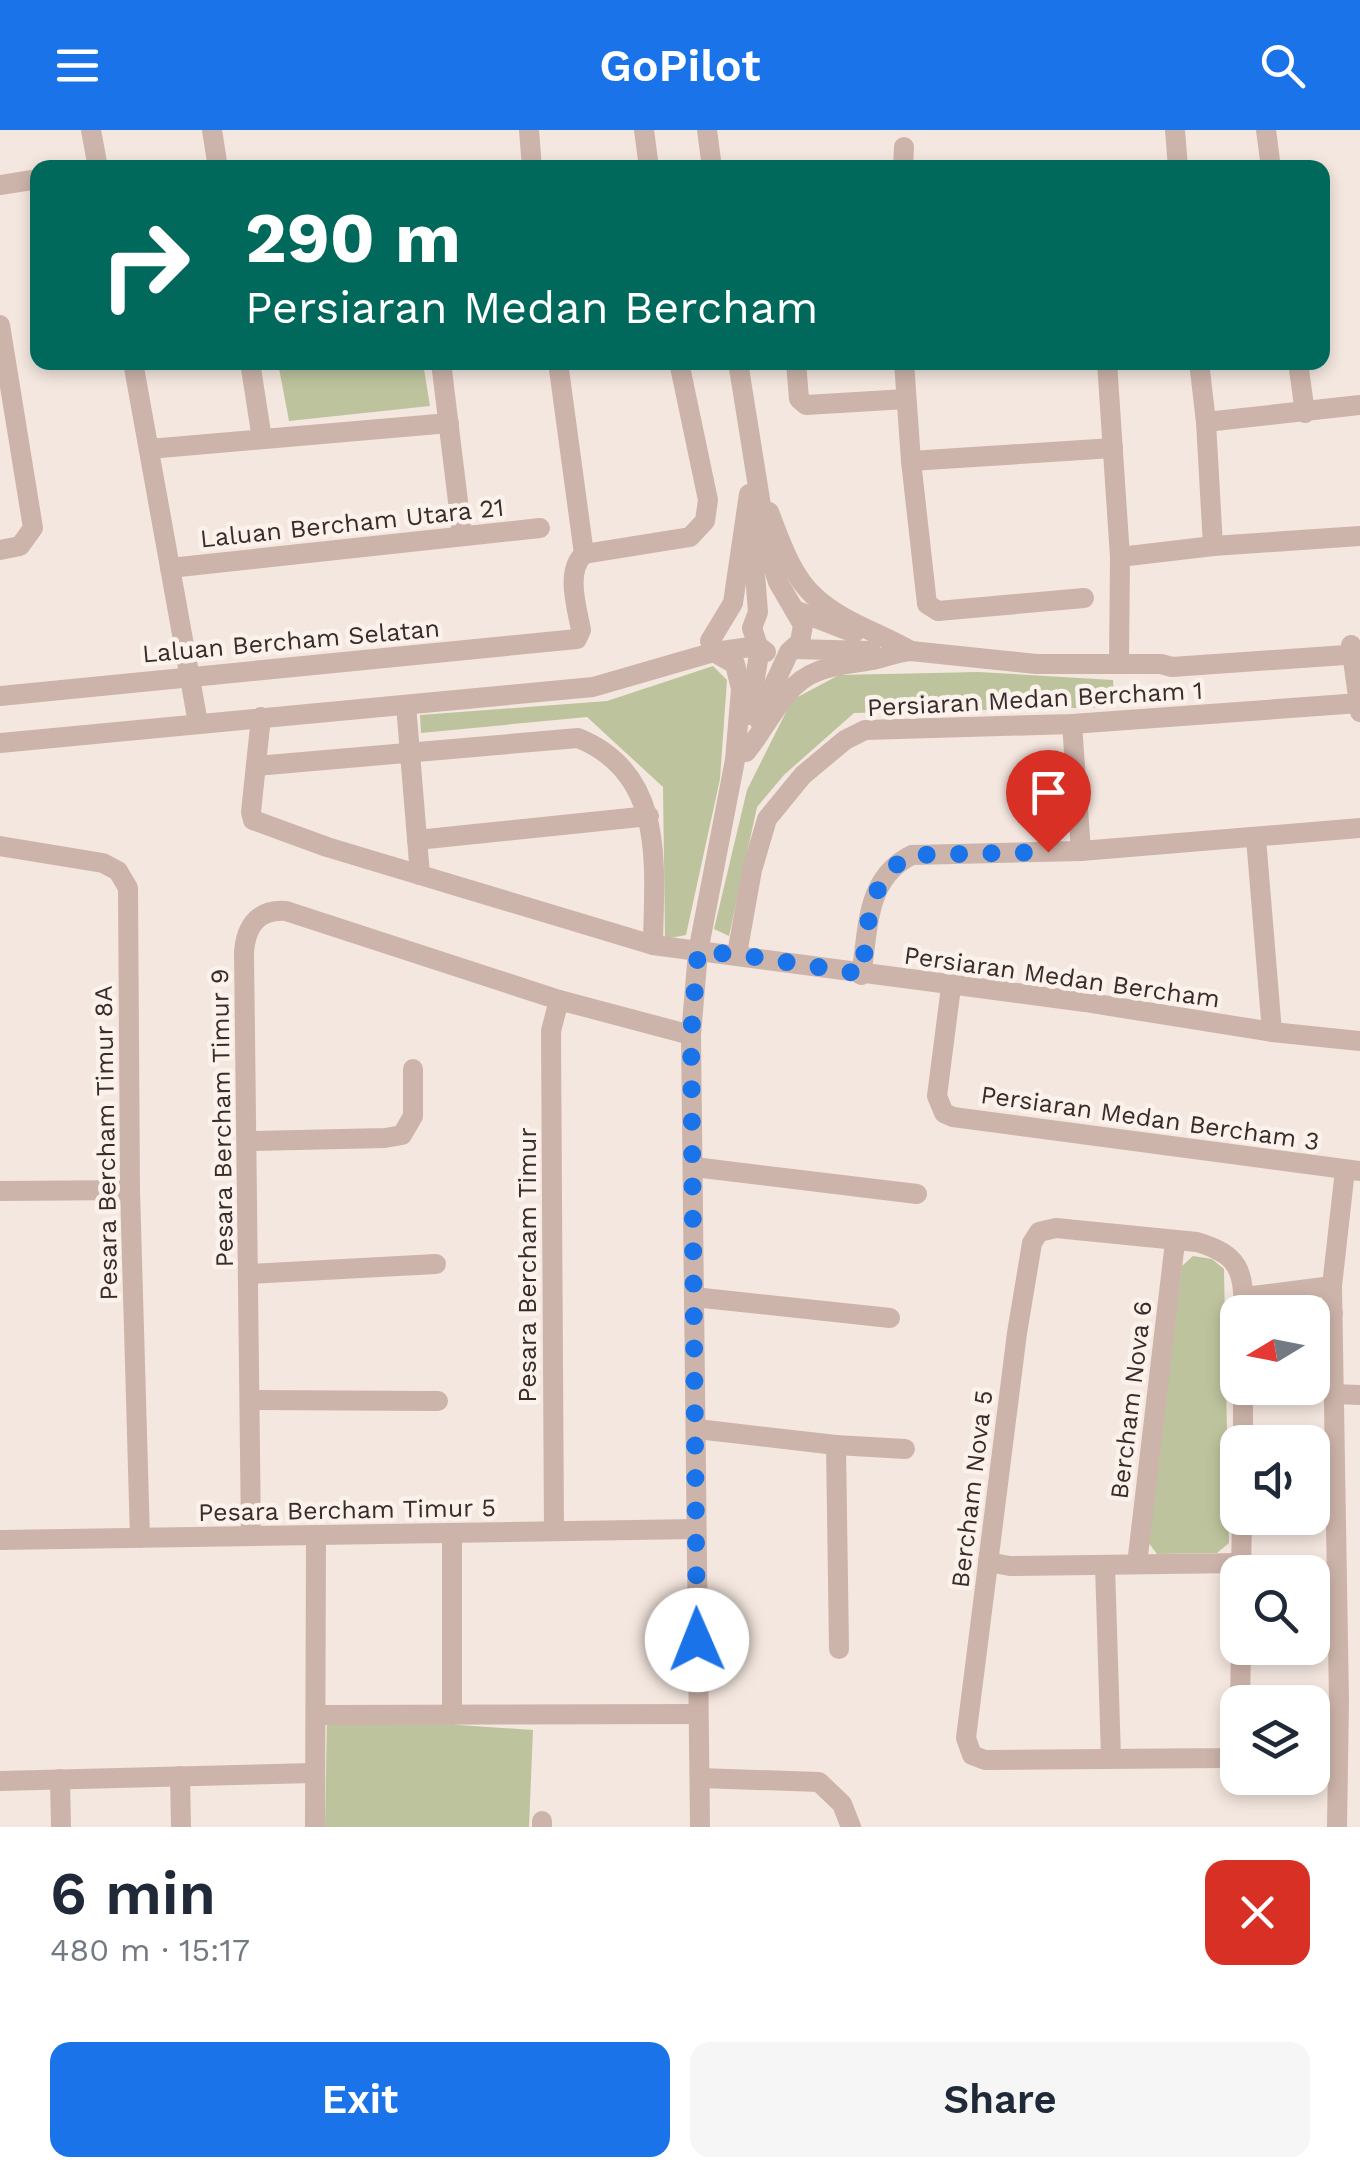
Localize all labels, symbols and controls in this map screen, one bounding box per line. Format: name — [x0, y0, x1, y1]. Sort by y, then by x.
icon: menu — [50, 38, 105, 93]
icon: search — [1255, 38, 1310, 93]
text: GoPilot — [599, 39, 761, 92]
text: 290 m — [245, 197, 461, 279]
icon: right — [80, 200, 210, 330]
text: Persiaran Medan Bercham — [245, 281, 818, 334]
street label: Laluan Bercham Utara 21 — [199, 493, 505, 553]
street label: Laluan Bercham Selatan — [141, 614, 441, 668]
street label: Persiaran Medan Bercham 1 — [866, 676, 1204, 722]
pin — [1006, 750, 1091, 853]
icon: arrive — [1021, 765, 1076, 820]
street label: Persiaran Medan Bercham — [902, 940, 1222, 1014]
street label: Pesara Bercham Timur 9 — [205, 968, 239, 1268]
street label: Pesara Bercham Timur 8A — [89, 985, 123, 1301]
street label: Persiaran Medan Bercham 3 — [979, 1080, 1321, 1156]
street label: Pesara Bercham Timur — [513, 1127, 542, 1403]
north arrow — [1220, 1295, 1330, 1405]
map controls — [1220, 1295, 1330, 1795]
street label: Bercham Nova 6 — [1104, 1299, 1158, 1501]
street label: Bercham Nova 5 — [945, 1388, 999, 1590]
button: sound — [1220, 1425, 1330, 1535]
street label: Pesara Bercham Timur 5 — [198, 1493, 496, 1527]
button: search — [1220, 1555, 1330, 1665]
position arrow — [645, 1588, 749, 1692]
button: layers — [1220, 1685, 1330, 1795]
text: 6 min — [50, 1858, 216, 1929]
button: close — [1205, 1860, 1310, 1965]
text: 480 m · 15:17 — [50, 1931, 250, 1969]
button: Exit — [50, 2042, 670, 2157]
button: Share — [690, 2042, 1310, 2157]

